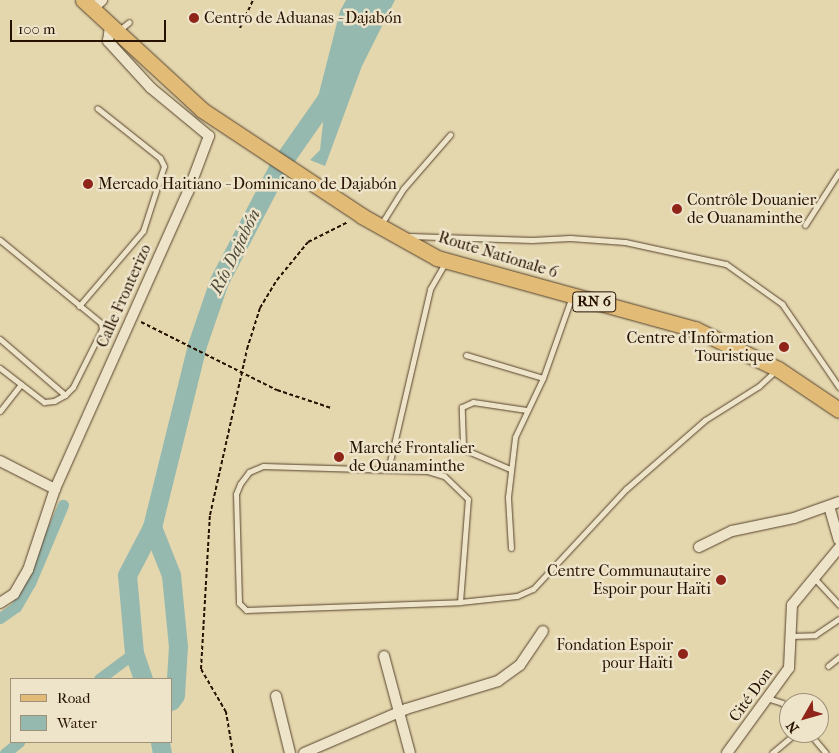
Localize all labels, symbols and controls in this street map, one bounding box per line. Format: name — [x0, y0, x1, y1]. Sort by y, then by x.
place label: Centro de Aduanas - Dajabón — [204, 8, 402, 28]
scale bar — [12, 10, 169, 42]
marker: Centro de Aduanas - Dajabón — [188, 12, 200, 24]
text: 100 m — [18, 20, 56, 38]
place label: Mercado Haitiano - Dominicano de Dajabón — [98, 174, 397, 194]
marker: Mercado Haitiano - Dominicano de Dajabón — [82, 178, 94, 190]
place label: Contrôle Douanier de Ouanaminthe — [687, 190, 816, 228]
marker: Contrôle Douanier de Ouanaminthe — [671, 203, 683, 215]
water label: Río Dajabón — [206, 206, 266, 298]
street label: Route Nationale 6 — [436, 228, 560, 282]
street label: Calle Fronterizo — [93, 241, 155, 351]
road number: RN 6 — [572, 290, 616, 314]
place label: Centre d'Information Touristique — [627, 328, 774, 366]
marker: Centre d'Information Touristique — [778, 341, 790, 353]
place label: Marché Frontalier de Ouanaminthe — [349, 438, 474, 476]
marker: Marché Frontalier de Ouanaminthe — [333, 451, 345, 463]
place label: Centre Communautaire Espoir pour Haïti — [547, 561, 711, 599]
marker: Centre Communautaire Espoir pour Haïti — [715, 574, 727, 586]
place label: Fondation Espoir pour Haïti — [556, 635, 673, 673]
marker: Fondation Espoir pour Haïti — [677, 648, 689, 660]
street label: Cité Don — [725, 664, 777, 726]
legend — [10, 678, 172, 743]
text: Road — [57, 689, 90, 707]
north arrow — [779, 693, 829, 743]
text: Water — [57, 714, 97, 732]
text: N — [783, 718, 803, 736]

